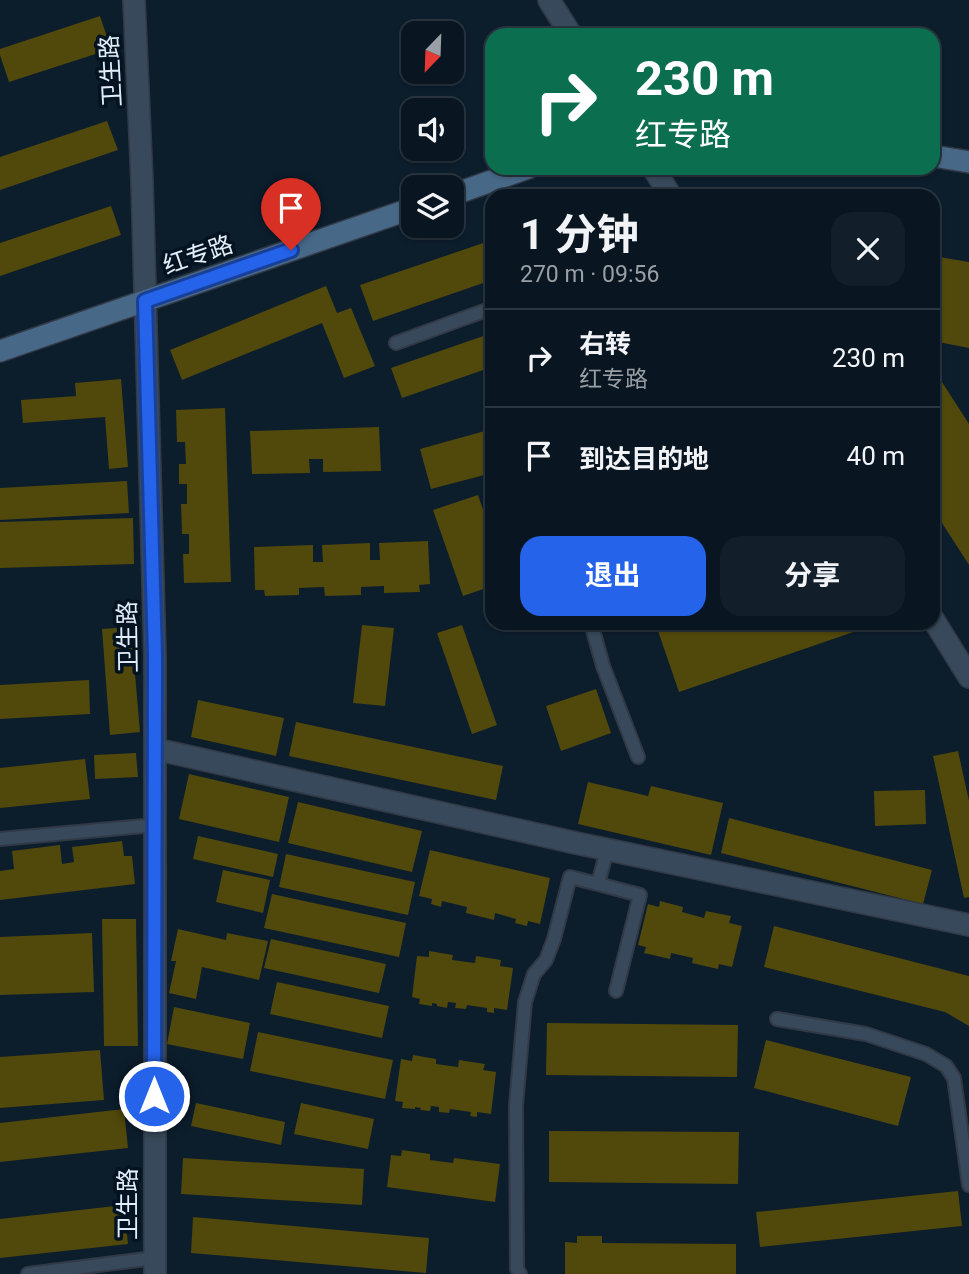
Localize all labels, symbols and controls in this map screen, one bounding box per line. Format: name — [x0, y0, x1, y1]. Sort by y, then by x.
north arrow — [401, 21, 464, 84]
map controls — [401, 21, 464, 238]
street label: 卫生路 — [95, 34, 127, 108]
text: 230 m — [635, 50, 774, 107]
icon: right — [520, 56, 611, 147]
button: sound — [401, 98, 464, 161]
text: 红专路 — [635, 116, 731, 154]
button: layers — [401, 175, 464, 238]
pin — [261, 178, 321, 250]
icon: arrive — [272, 189, 310, 227]
text: 1 分钟 — [520, 210, 639, 259]
button: close — [831, 212, 905, 286]
street label: 红专路 — [159, 230, 237, 280]
text: 270 m · 09:56 — [520, 261, 659, 288]
text: 右转 — [579, 329, 631, 359]
icon: right — [520, 339, 558, 377]
text: 230 m — [832, 343, 905, 373]
text: 红专路 — [579, 366, 648, 393]
icon: arrive — [520, 437, 558, 475]
text: 40 m — [847, 441, 905, 471]
text: 到达目的地 — [579, 444, 709, 474]
button: 退出 — [520, 536, 706, 616]
button: 分享 — [720, 536, 905, 616]
street label: 卫生路 — [113, 601, 143, 673]
position arrow — [117, 1059, 191, 1133]
street label: 卫生路 — [114, 1168, 142, 1240]

